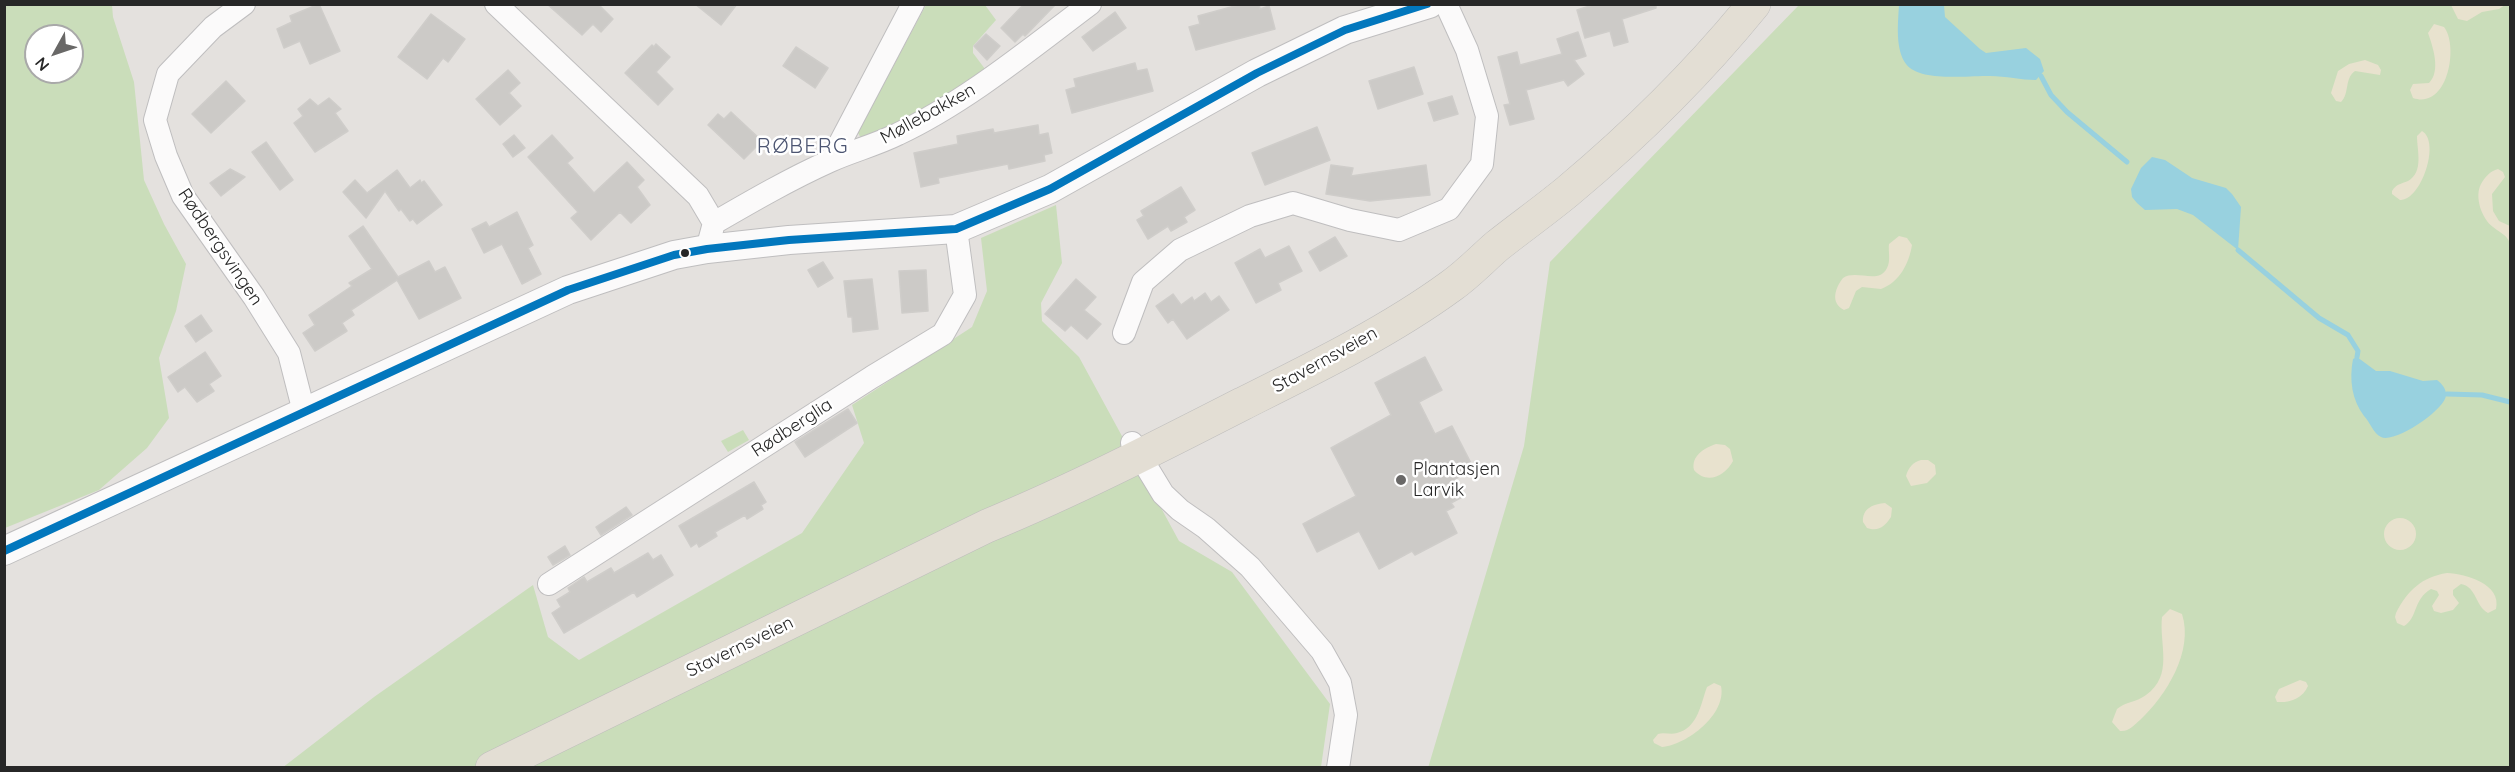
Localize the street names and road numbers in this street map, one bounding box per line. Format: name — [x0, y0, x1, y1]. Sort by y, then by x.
street label: Møllebakken — [877, 79, 979, 149]
street label: Rødbergsvingen — [173, 184, 267, 310]
street label: Stavernsveien — [1269, 322, 1381, 398]
street label: Rødberglia — [748, 394, 836, 462]
street label: Stavernsveien — [683, 612, 797, 682]

